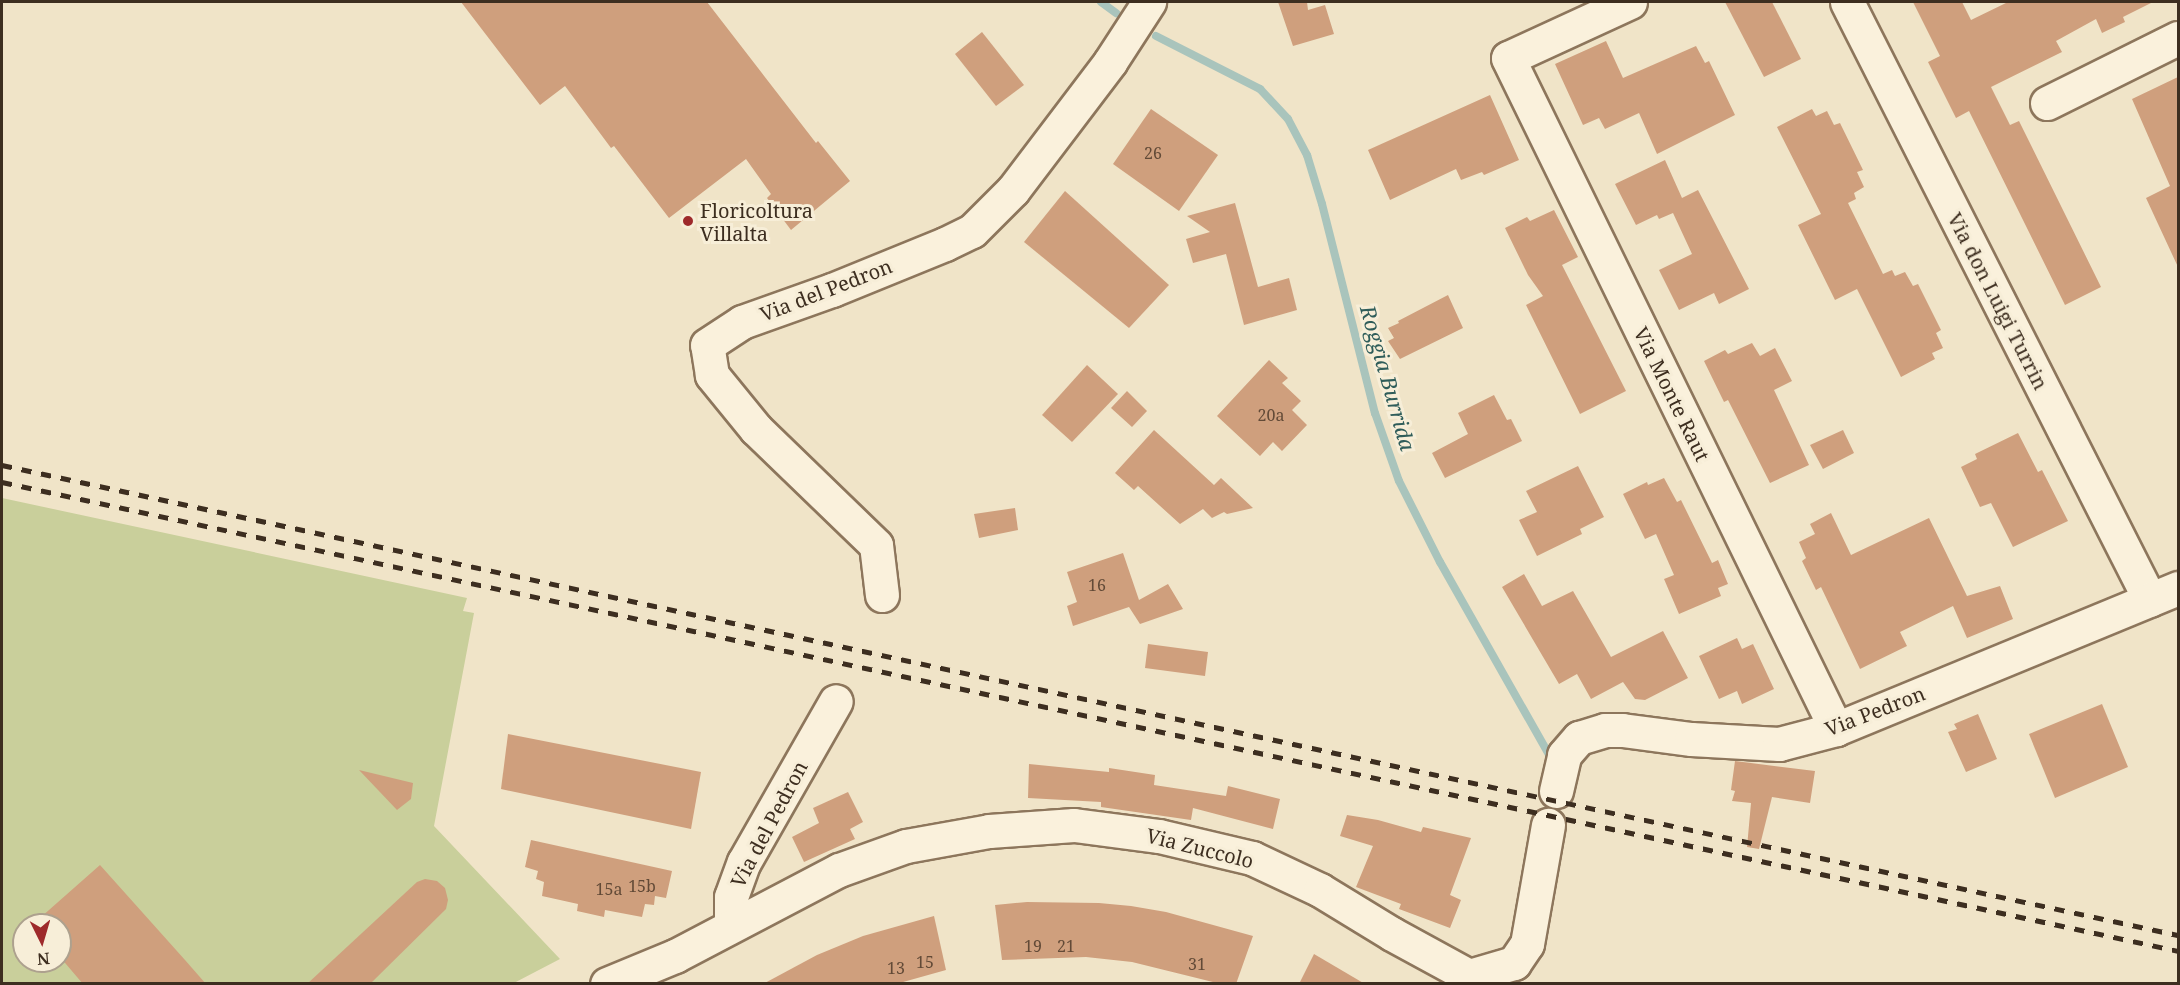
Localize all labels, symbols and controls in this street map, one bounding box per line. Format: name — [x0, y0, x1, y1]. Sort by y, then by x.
house number: 26 — [1144, 143, 1162, 163]
place label: Floricoltura Villalta — [700, 198, 813, 245]
street label: Via don Luigi Turrin — [1943, 209, 2053, 393]
marker: Floricoltura Villalta — [681, 214, 695, 228]
street label: Via del Pedron — [757, 254, 895, 326]
water label: Roggia Burrida — [1355, 302, 1421, 454]
street label: Via Monte Raut — [1629, 323, 1715, 465]
house number: 20a — [1258, 405, 1284, 425]
house number: 16 — [1088, 575, 1106, 595]
street label: Via Pedron — [1822, 681, 1928, 741]
street label: Via del Pedron — [726, 757, 812, 891]
street label: Via Zuccolo — [1144, 823, 1256, 873]
house number: 15b — [628, 876, 656, 896]
house number: 15a — [596, 879, 622, 899]
north arrow — [12, 913, 72, 973]
house number: 19 — [1024, 936, 1042, 956]
house number: 21 — [1057, 936, 1075, 956]
text: N — [36, 947, 51, 970]
house number: 15 — [916, 952, 934, 972]
house number: 31 — [1188, 954, 1206, 974]
house number: 13 — [887, 958, 905, 978]

